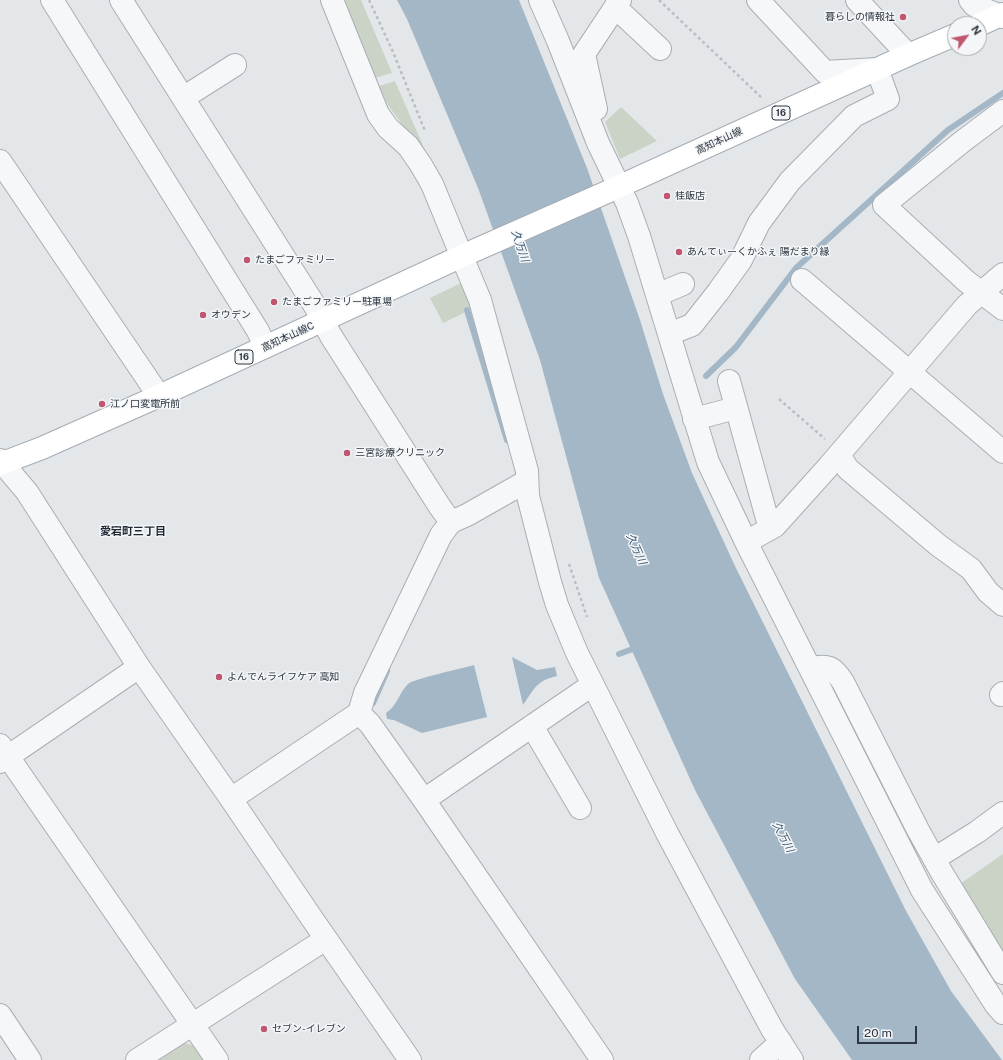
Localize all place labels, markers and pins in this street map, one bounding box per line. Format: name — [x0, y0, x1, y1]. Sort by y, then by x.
place label: 暮らしの情報社 — [825, 11, 895, 23]
marker: 暮らしの情報社 — [898, 12, 908, 22]
place label: 桂飯店 — [675, 190, 705, 202]
marker: 桂飯店 — [662, 191, 672, 201]
place label: あんてぃーくかふぇ 陽だまり縁 — [687, 246, 829, 258]
marker: あんてぃーくかふぇ 陽だまり縁 — [674, 247, 684, 257]
place label: たまごファミリー — [255, 254, 335, 266]
marker: たまごファミリー — [242, 255, 252, 265]
place label: たまごファミリー駐車場 — [282, 296, 392, 308]
marker: たまごファミリー駐車場 — [269, 297, 279, 307]
place label: オウデン — [211, 309, 251, 321]
marker: オウデン — [198, 310, 208, 320]
place label: 江ノ口変電所前 — [110, 398, 180, 410]
marker: 江ノ口変電所前 — [97, 399, 107, 409]
place label: 三宮診療クリニック — [355, 447, 445, 459]
marker: 三宮診療クリニック — [342, 448, 352, 458]
place label: よんでんライフケア 高知 — [227, 671, 339, 683]
marker: よんでんライフケア 高知 — [214, 672, 224, 682]
place label: セブン-イレブン — [272, 1023, 346, 1035]
marker: セブン-イレブン — [259, 1024, 269, 1034]

